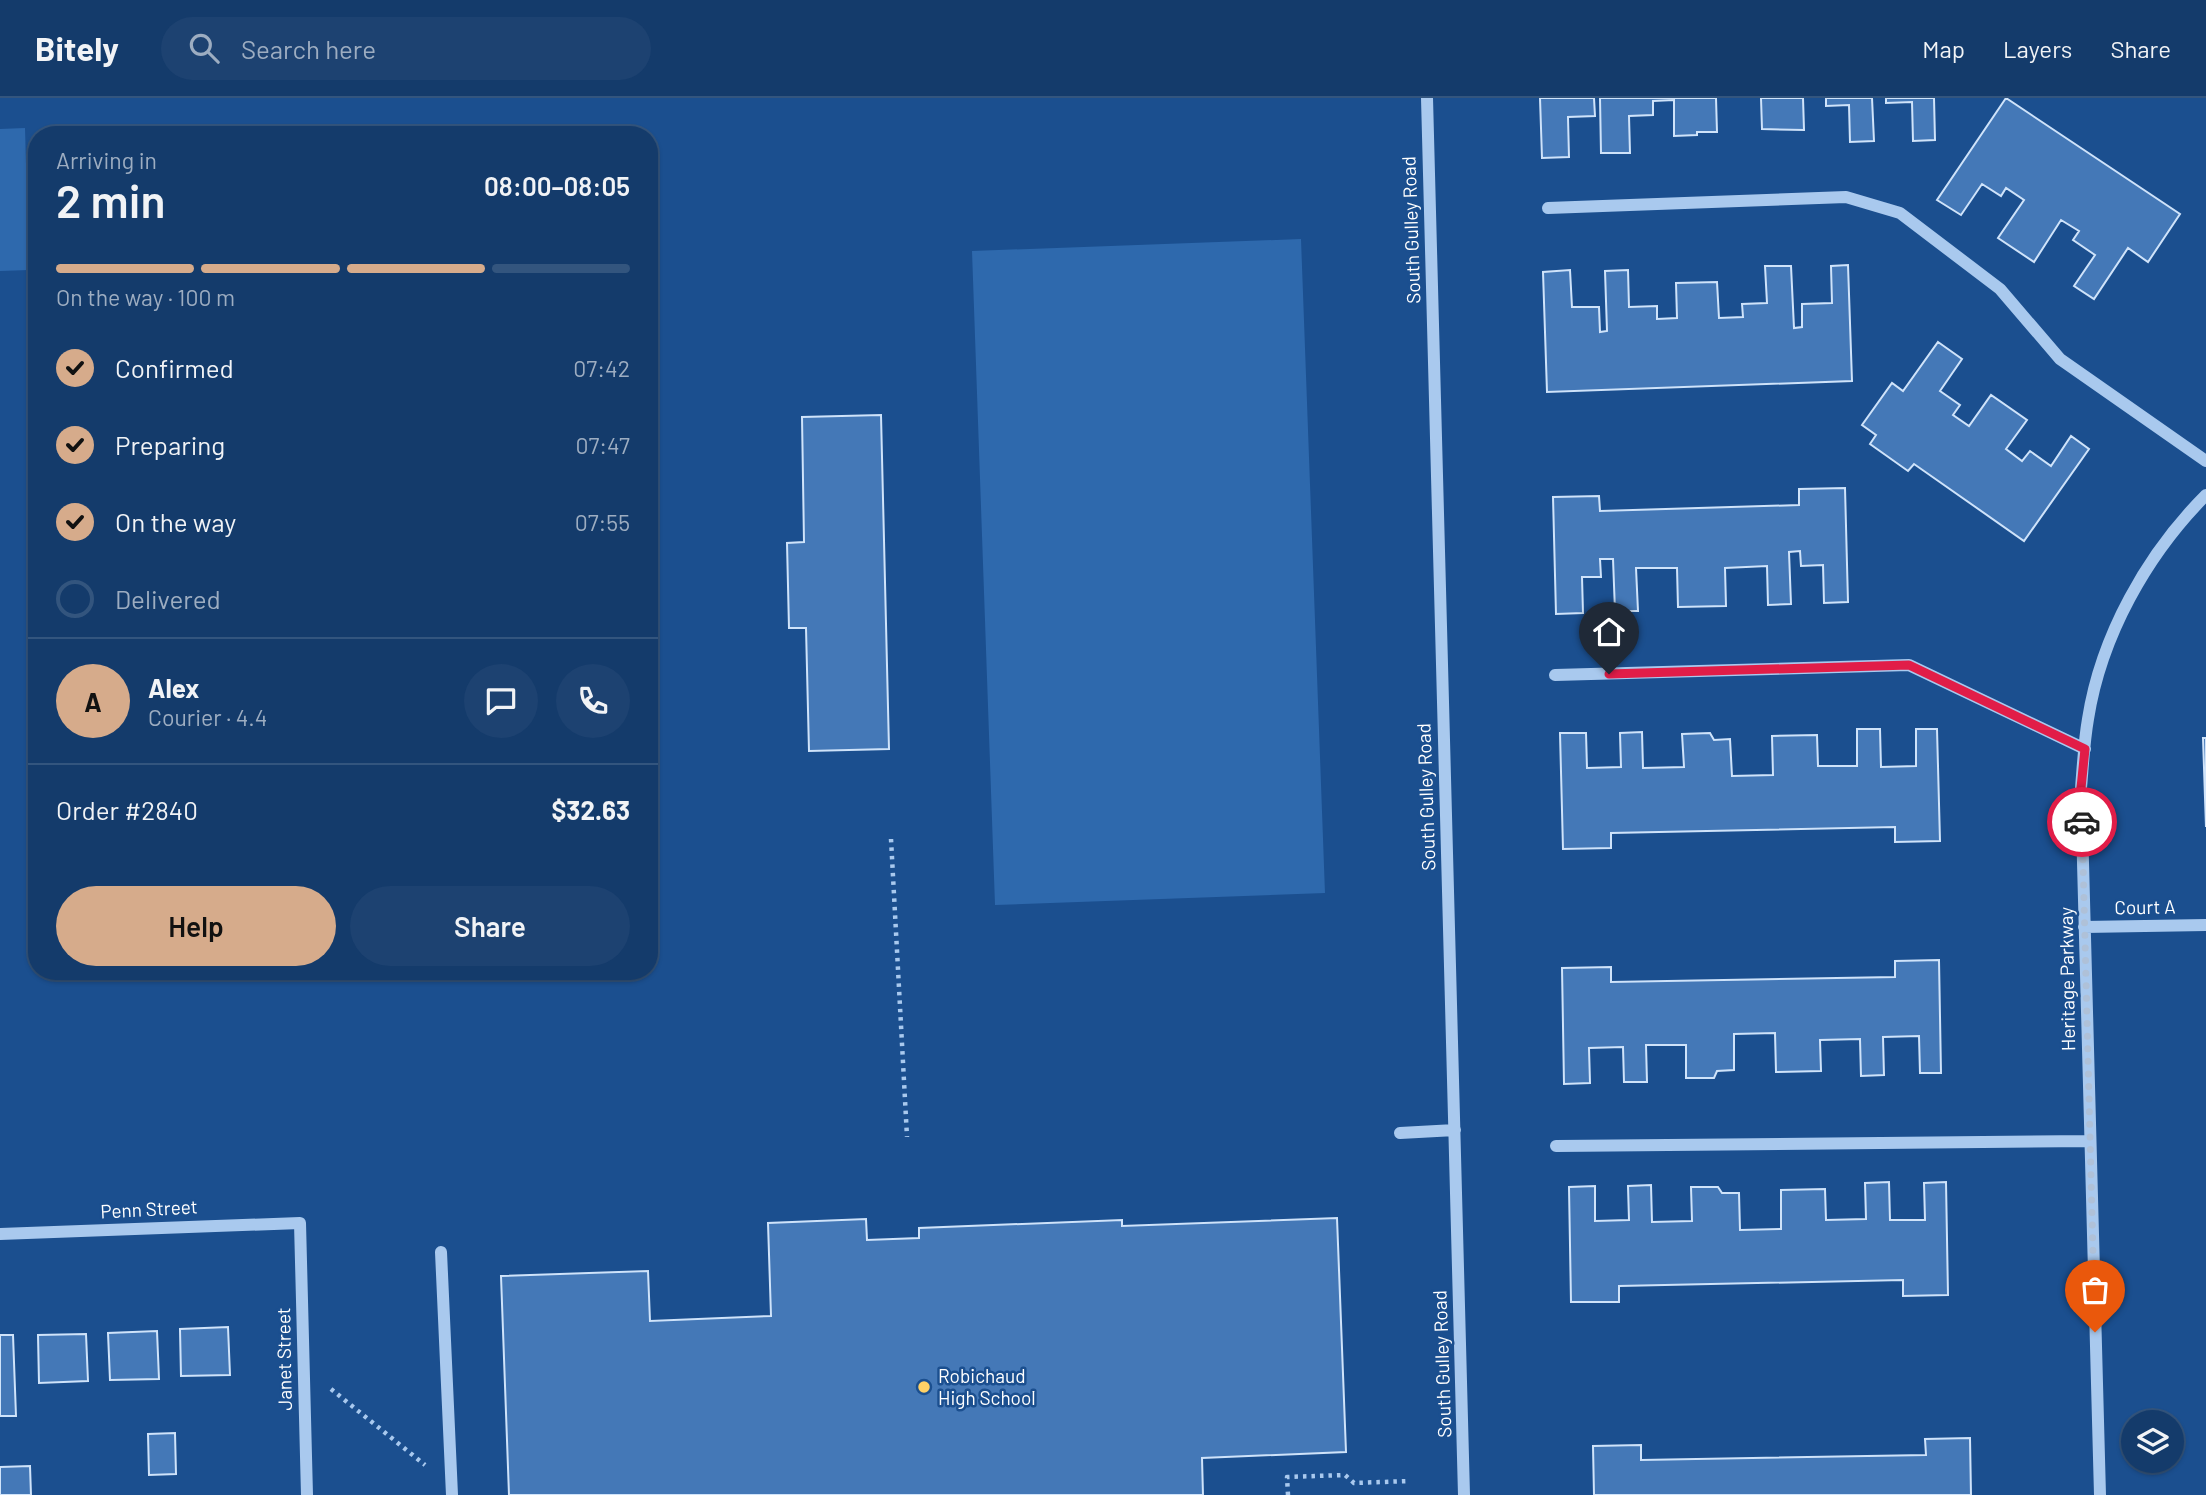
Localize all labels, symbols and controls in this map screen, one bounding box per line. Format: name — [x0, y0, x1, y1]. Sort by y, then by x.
search box — [161, 17, 651, 80]
text: Bitely — [35, 28, 119, 68]
icon: search — [185, 29, 223, 67]
text: Search here — [241, 33, 376, 64]
text: Map — [1922, 34, 1965, 63]
text: Layers — [2003, 34, 2072, 63]
text: Share — [2110, 34, 2171, 63]
text: Arriving in — [56, 146, 157, 174]
street label: South Gulley Road — [1396, 156, 1425, 304]
text: 08:00–08:05 — [484, 170, 630, 201]
text: 2 min — [56, 172, 165, 227]
text: On the way · 100 m — [56, 283, 235, 311]
icon: check — [56, 349, 94, 387]
text: Confirmed — [115, 352, 234, 383]
text: 07:42 — [573, 354, 630, 382]
icon: check — [56, 426, 94, 464]
text: Preparing — [115, 429, 225, 460]
text: 07:47 — [575, 431, 630, 459]
icon: check — [56, 503, 94, 541]
text: On the way — [115, 506, 236, 537]
text: 07:55 — [575, 508, 630, 536]
text: Delivered — [115, 583, 221, 614]
pin — [1579, 602, 1639, 674]
icon: home — [1590, 613, 1628, 651]
button: chat — [464, 664, 538, 738]
button: phone — [556, 664, 630, 738]
text: Alex — [148, 672, 199, 703]
text: A — [84, 686, 102, 717]
text: Courier · 4.4 — [148, 703, 267, 731]
street label: South Gulley Road — [1411, 723, 1440, 871]
courier — [2047, 787, 2117, 857]
text: Order #2840 — [56, 794, 198, 825]
text: $32.63 — [552, 794, 630, 825]
icon: car — [2063, 803, 2101, 841]
button: Help — [56, 886, 336, 966]
button: Share — [350, 886, 630, 966]
street label: Court A — [2114, 894, 2176, 919]
street label: Heritage Parkway — [2054, 906, 2079, 1051]
street label: Penn Street — [100, 1194, 198, 1223]
pin — [2065, 1260, 2125, 1332]
icon: bag — [2076, 1271, 2114, 1309]
street label: South Gulley Road — [1427, 1290, 1456, 1438]
street label: Janet Street — [271, 1307, 296, 1411]
place label: Robichaud High School — [938, 1364, 1036, 1409]
marker: Robichaud High School — [916, 1379, 932, 1395]
map controls — [2121, 1410, 2184, 1473]
button: layers — [2121, 1410, 2184, 1473]

